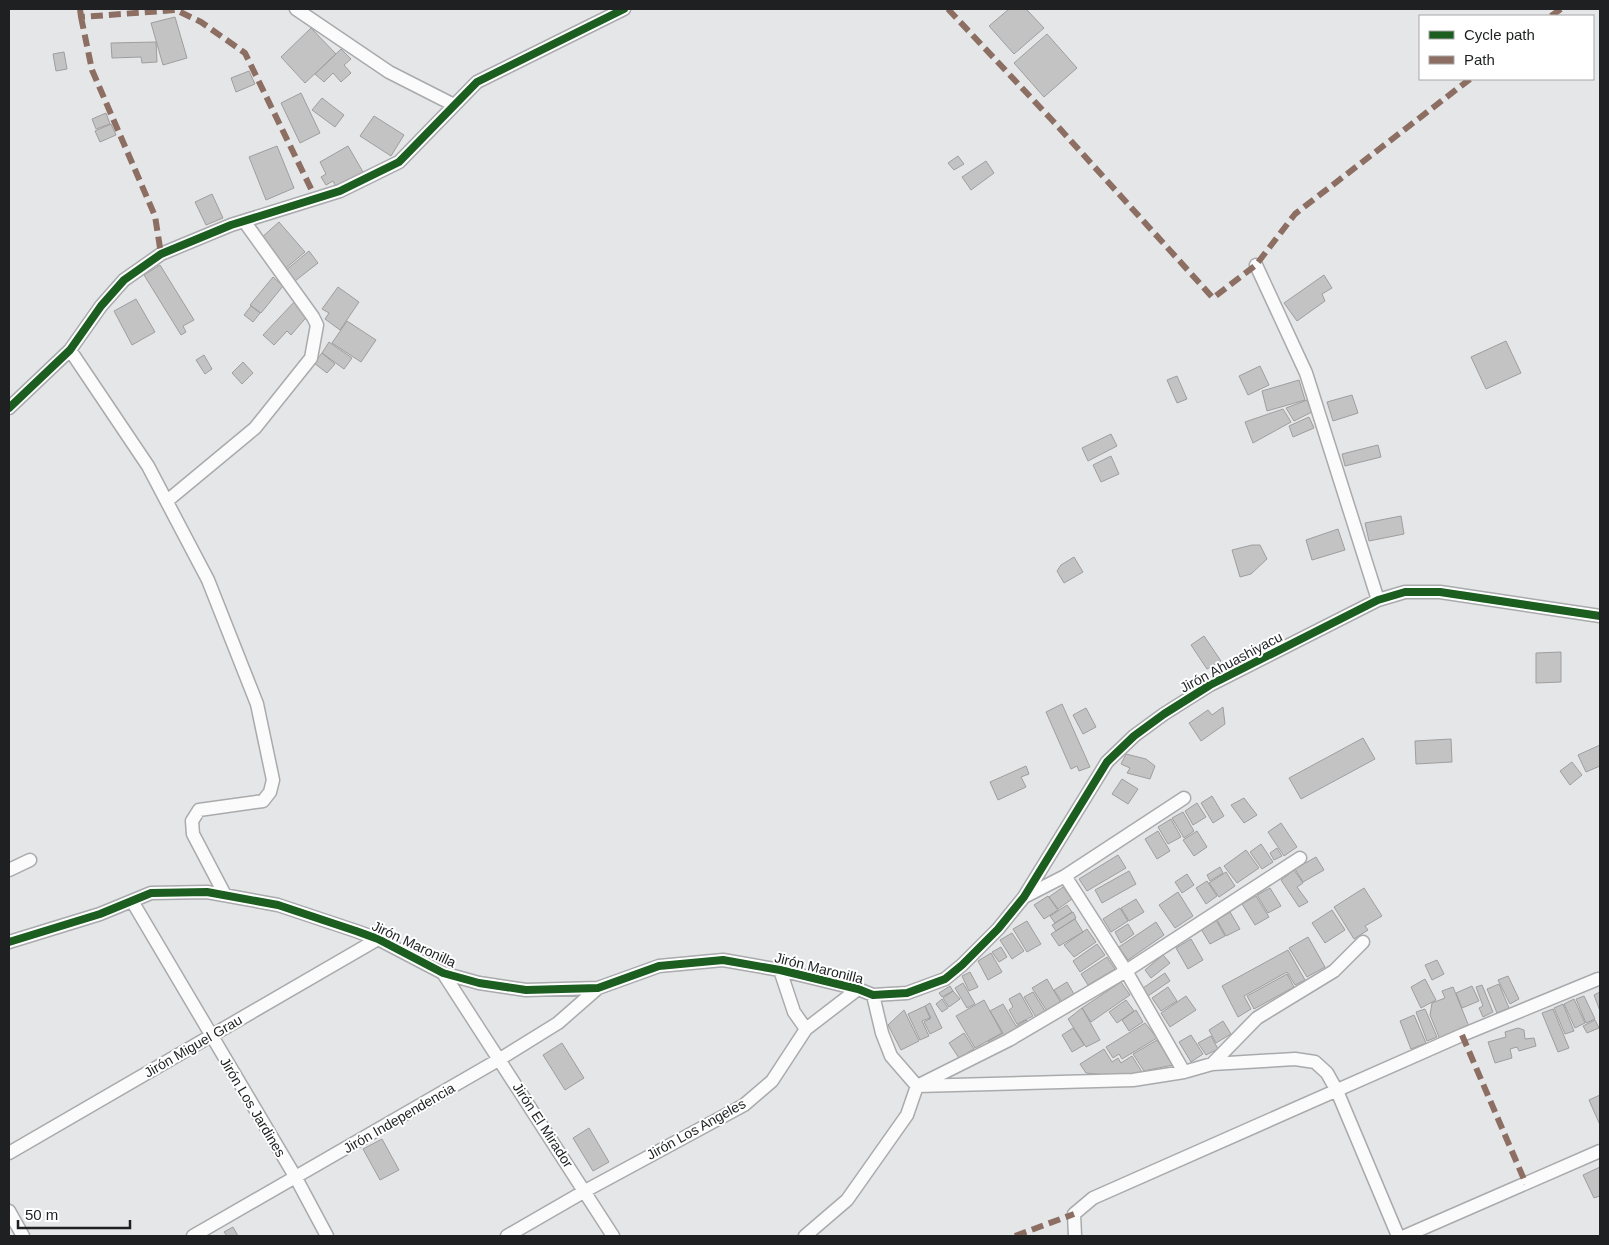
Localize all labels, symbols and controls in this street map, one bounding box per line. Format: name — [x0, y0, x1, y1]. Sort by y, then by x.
legend — [1419, 15, 1594, 80]
text: Cycle path — [1464, 26, 1535, 43]
text: Path — [1464, 51, 1495, 68]
street label: Jirón Ahuashiyacu — [1177, 628, 1285, 696]
street label: Jirón Maronilla — [369, 918, 459, 971]
street label: Jirón Maronilla — [773, 949, 865, 987]
street label: Jirón Miguel Grau — [141, 1011, 245, 1081]
street label: Jirón Los Jardines — [217, 1054, 289, 1160]
street label: Jirón Independencia — [340, 1079, 458, 1156]
street label: Jirón El Mirador — [510, 1080, 577, 1171]
street label: Jirón Los Angeles — [644, 1095, 748, 1163]
scale bar — [18, 1198, 130, 1230]
text: 50 m — [25, 1206, 58, 1223]

